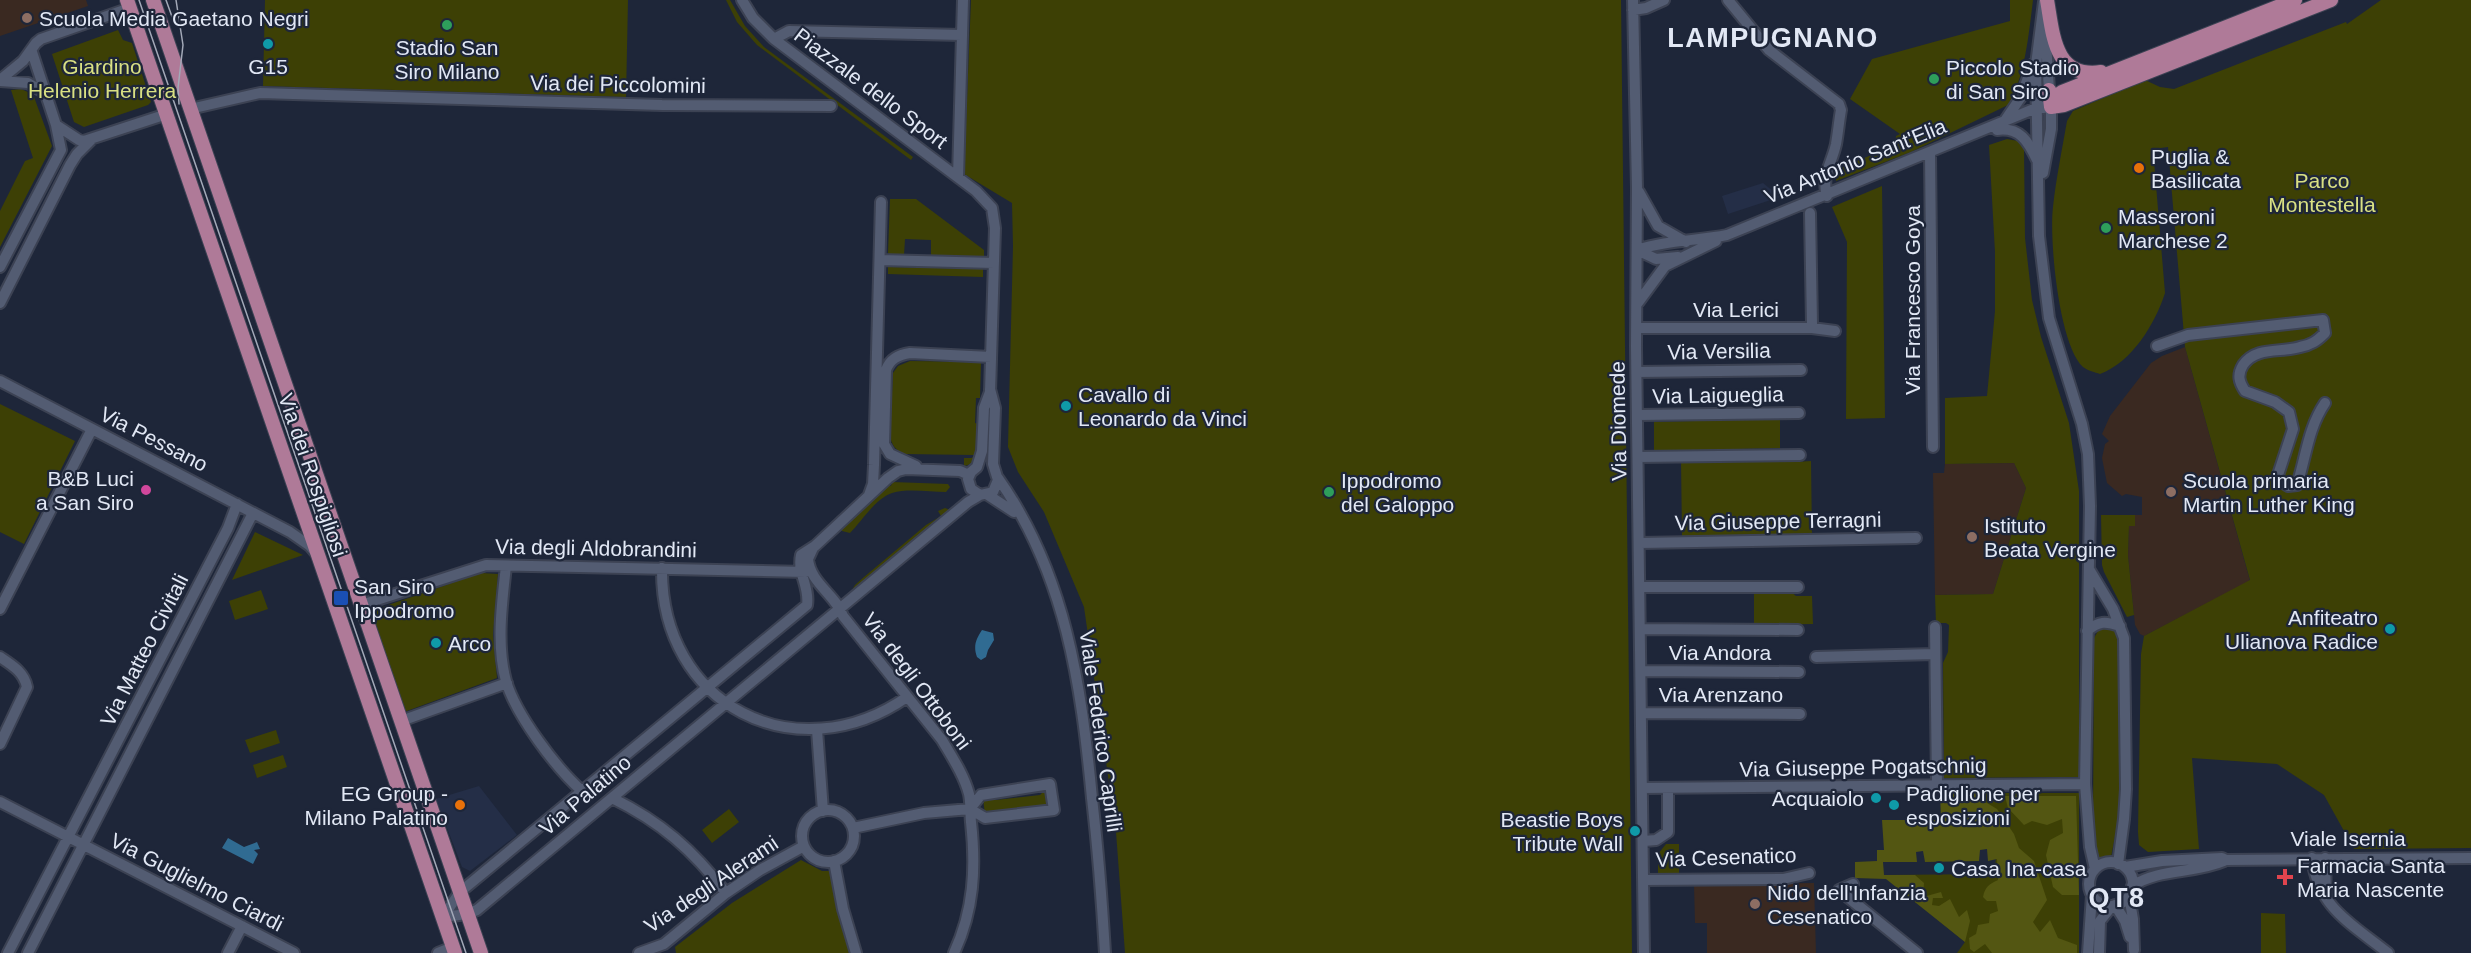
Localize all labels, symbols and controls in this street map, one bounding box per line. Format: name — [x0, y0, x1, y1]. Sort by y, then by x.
place label: Scuola Media Gaetano Negri — [39, 7, 309, 30]
marker: Scuola Media Gaetano Negri — [20, 11, 34, 25]
marker: Stadio San Siro Milano — [440, 18, 454, 32]
street label: Piazzale dello Sport — [790, 23, 952, 153]
district label: LAMPUGNANO — [1667, 23, 1879, 53]
place label: Stadio San Siro Milano — [394, 36, 500, 83]
marker: G15 — [261, 37, 275, 51]
park label: Giardino Helenio Herrera — [28, 55, 176, 102]
place label: G15 — [248, 55, 288, 78]
place label: Piccolo Stadio di San Siro — [1946, 56, 2079, 103]
street label: Via dei Piccolomini — [530, 71, 706, 97]
marker: Piccolo Stadio di San Siro — [1927, 72, 1941, 86]
street label: Via Antonio Sant'Elia — [1761, 114, 1950, 208]
place label: Puglia & Basilicata — [2151, 145, 2241, 192]
marker: Puglia & Basilicata — [2132, 161, 2146, 175]
park label: Parco Montestella — [2268, 169, 2376, 216]
street label: Via Francesco Goya — [1901, 205, 1924, 395]
place label: Masseroni Marchese 2 — [2118, 205, 2228, 252]
marker: Masseroni Marchese 2 — [2099, 221, 2113, 235]
street label: Via Lerici — [1693, 298, 1779, 321]
street label: Via Versilia — [1667, 339, 1771, 363]
street label: Via Diomede — [1605, 361, 1631, 481]
street label: Via Laigueglia — [1652, 382, 1784, 408]
place label: Cavallo di Leonardo da Vinci — [1078, 383, 1247, 430]
street label: Via dei Rospigliosi — [274, 390, 352, 560]
marker: Cavallo di Leonardo da Vinci — [1059, 399, 1073, 413]
street label: Via Pessano — [96, 402, 212, 476]
place label: B&B Luci a San Siro — [36, 467, 134, 514]
place label: Ippodromo del Galoppo — [1341, 469, 1454, 516]
place label: Scuola primaria Martin Luther King — [2183, 469, 2355, 516]
marker: B&B Luci a San Siro — [139, 483, 153, 497]
marker: Ippodromo del Galoppo — [1322, 485, 1336, 499]
marker: Scuola primaria Martin Luther King — [2164, 485, 2178, 499]
street label: Via Giuseppe Terragni — [1674, 508, 1882, 534]
place label: Istituto Beata Vergine — [1984, 514, 2116, 561]
marker: Istituto Beata Vergine — [1965, 530, 1979, 544]
street label: Via degli Aldobrandini — [495, 535, 697, 561]
street label: Via Matteo Civitali — [96, 570, 192, 730]
place label: San Siro Ippodromo — [354, 575, 454, 622]
marker: San Siro Ippodromo — [332, 589, 350, 607]
place label: Anfiteatro Ulianova Radice — [2225, 606, 2378, 653]
street label: Via degli Ottoboni — [858, 608, 976, 754]
marker: Anfiteatro Ulianova Radice — [2383, 622, 2397, 636]
street label: Viale Federico Caprilli — [1075, 628, 1127, 834]
place label: Arco — [448, 632, 491, 655]
marker: Arco — [429, 636, 443, 650]
street label: Via Andora — [1669, 641, 1771, 664]
street label: Via Arenzano — [1659, 683, 1783, 706]
street label: Via Palatino — [535, 750, 635, 840]
street label: Via Giuseppe Pogatschnig — [1739, 753, 1987, 781]
place label: EG Group - Milano Palatino — [304, 782, 448, 829]
place label: Padiglione per esposizioni — [1906, 782, 2040, 829]
place label: Acquaiolo — [1772, 787, 1864, 810]
marker: Acquaiolo — [1869, 791, 1883, 805]
marker: EG Group - Milano Palatino — [453, 798, 467, 812]
marker: Padiglione per esposizioni — [1887, 798, 1901, 812]
place label: Beastie Boys Tribute Wall — [1500, 808, 1623, 855]
marker: Beastie Boys Tribute Wall — [1628, 824, 1642, 838]
street label: Viale Isernia — [2290, 827, 2406, 850]
street label: Via Guglielmo Ciardi — [107, 828, 287, 936]
street label: Via degli Alerami — [640, 831, 782, 937]
street label: Via Cesenatico — [1655, 843, 1797, 871]
place label: Farmacia Santa Maria Nascente — [2297, 854, 2446, 901]
place label: Casa Ina-casa — [1951, 857, 2087, 880]
marker: Casa Ina-casa — [1932, 861, 1946, 875]
marker: Farmacia Santa Maria Nascente — [2278, 870, 2292, 884]
place label: Nido dell'Infanzia Cesenatico — [1767, 881, 1927, 928]
district label: QT8 — [2088, 883, 2146, 913]
marker: Nido dell'Infanzia Cesenatico — [1748, 897, 1762, 911]

